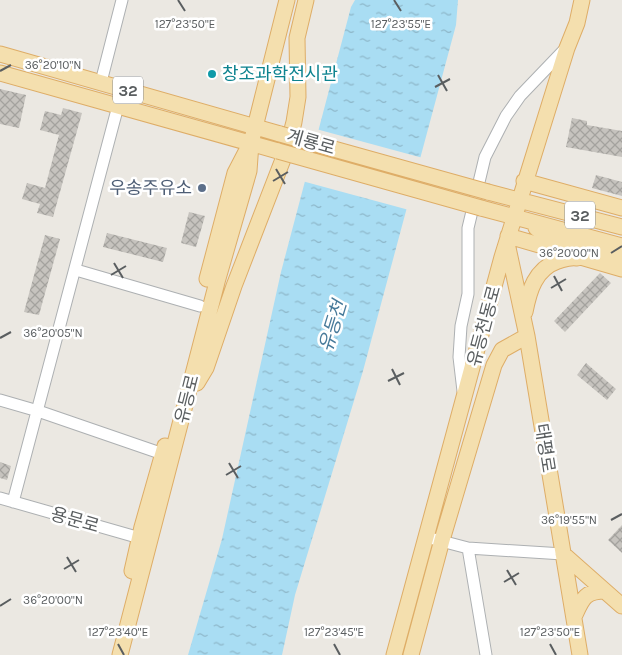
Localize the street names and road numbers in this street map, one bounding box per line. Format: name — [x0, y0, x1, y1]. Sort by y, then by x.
road number: 32 — [113, 76, 143, 104]
street label: 계룡로 — [284, 125, 338, 159]
road number: 32 — [565, 202, 595, 228]
street label: 유등천동로 — [463, 283, 505, 369]
street label: 유등로 — [170, 372, 204, 426]
street label: 태평로 — [530, 422, 560, 474]
street label: 용문로 — [48, 503, 102, 537]

